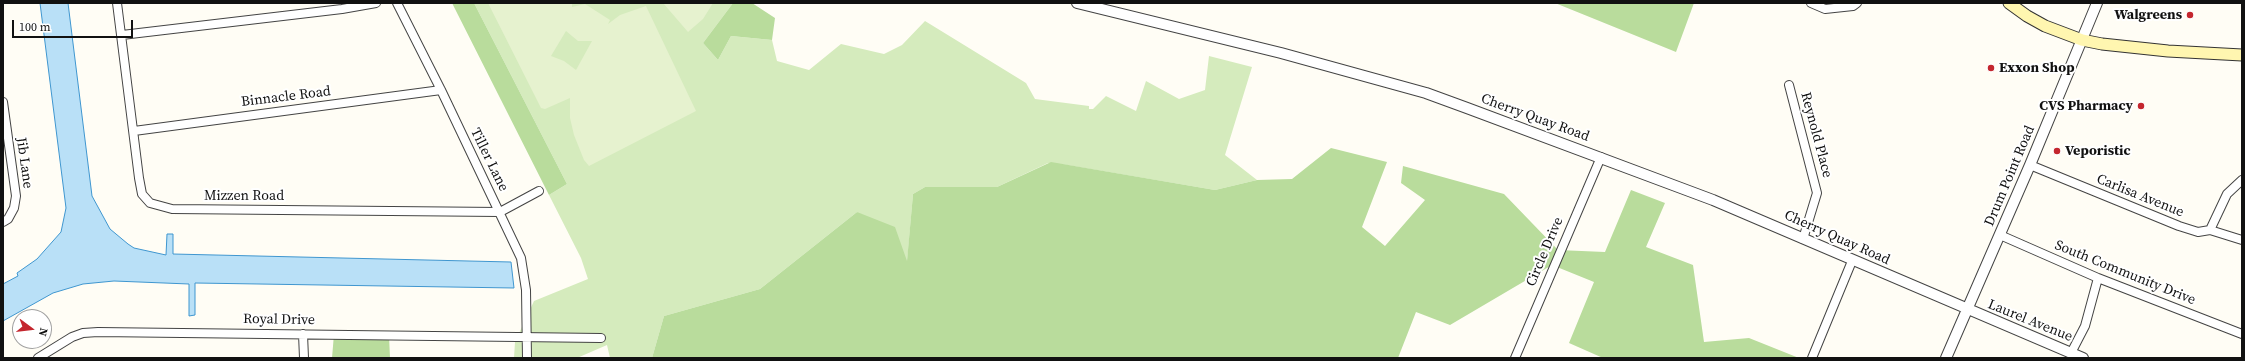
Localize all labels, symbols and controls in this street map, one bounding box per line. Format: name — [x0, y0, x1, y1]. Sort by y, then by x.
place label: Walgreens — [2114, 7, 2182, 23]
marker: Walgreens — [2185, 10, 2195, 20]
scale bar — [14, 12, 135, 38]
text: 100 m — [19, 19, 51, 35]
place label: Exxon Shop — [1999, 60, 2075, 76]
marker: Exxon Shop — [1986, 63, 1996, 73]
street label: Binnacle Road — [240, 83, 332, 111]
street label: Reynold Place — [1797, 90, 1835, 180]
street label: Cherry Quay Road — [1479, 91, 1591, 145]
place label: CVS Pharmacy — [2039, 98, 2133, 114]
marker: CVS Pharmacy — [2136, 101, 2146, 111]
street label: Drum Point Road — [1981, 123, 2039, 229]
street label: Tiller Lane — [466, 126, 512, 194]
street label: Jib Lane — [12, 136, 36, 190]
place label: Veporistic — [2065, 143, 2131, 159]
marker: Veporistic — [2052, 146, 2062, 156]
street label: Carlisa Avenue — [2094, 171, 2186, 221]
street label: Mizzen Road — [204, 188, 284, 204]
street label: Cherry Quay Road — [1782, 207, 1892, 269]
street label: Circle Drive — [1523, 215, 1567, 289]
street label: South Community Drive — [2052, 237, 2198, 309]
street label: Laurel Avenue — [1985, 296, 2075, 346]
north arrow — [12, 309, 52, 349]
street label: Royal Drive — [243, 311, 315, 329]
text: N — [35, 326, 51, 338]

